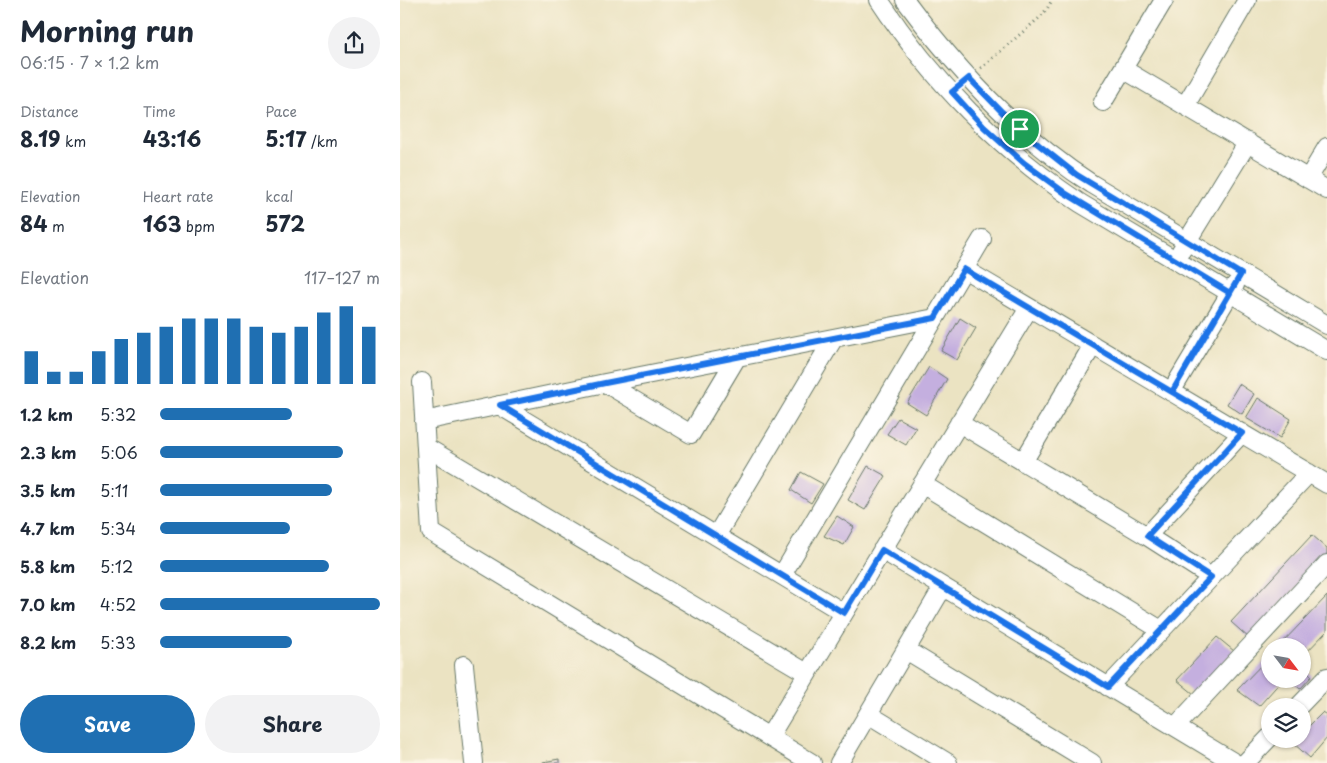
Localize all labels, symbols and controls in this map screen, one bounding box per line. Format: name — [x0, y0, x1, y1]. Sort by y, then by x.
text: Morning run — [20, 9, 194, 52]
button: share — [328, 17, 380, 69]
text: 06:15 · 7 × 1.2 km — [20, 50, 159, 74]
text: Distance — [20, 101, 79, 122]
text: Time — [143, 101, 176, 122]
text: Pace — [265, 101, 297, 122]
pin — [999, 108, 1041, 150]
icon: arrive — [1006, 115, 1034, 143]
text: 8.19 — [20, 122, 61, 154]
text: 43:16 — [143, 122, 201, 154]
text: 5:17 — [265, 122, 306, 154]
text: km — [61, 131, 86, 152]
text: /km — [306, 131, 338, 152]
text: Elevation — [20, 186, 80, 207]
text: Heart rate — [143, 186, 213, 207]
text: kcal — [265, 186, 293, 207]
text: 84 — [20, 207, 47, 239]
text: 163 — [143, 207, 182, 239]
text: 572 — [265, 207, 305, 239]
text: m — [47, 216, 65, 237]
text: bpm — [182, 216, 215, 237]
text: Elevation — [20, 265, 89, 289]
text: 117–127 m — [304, 265, 380, 289]
text: 1.2 km — [20, 402, 73, 426]
text: 5:32 — [100, 402, 136, 426]
text: 2.3 km — [20, 440, 76, 464]
text: 5:06 — [100, 440, 138, 464]
text: 3.5 km — [20, 478, 75, 502]
text: 5:11 — [100, 478, 128, 502]
text: 4.7 km — [20, 516, 75, 540]
text: 5:34 — [100, 516, 136, 540]
text: 5.8 km — [20, 554, 75, 578]
text: 5:12 — [100, 554, 133, 578]
text: 7.0 km — [20, 592, 75, 616]
text: 4:52 — [100, 592, 136, 616]
text: 8.2 km — [20, 630, 76, 654]
text: 5:33 — [100, 630, 136, 654]
north arrow — [1261, 638, 1311, 688]
map controls — [1261, 638, 1311, 748]
button: Save — [20, 695, 195, 753]
button: Share — [205, 695, 380, 753]
button: layers — [1261, 698, 1311, 748]

